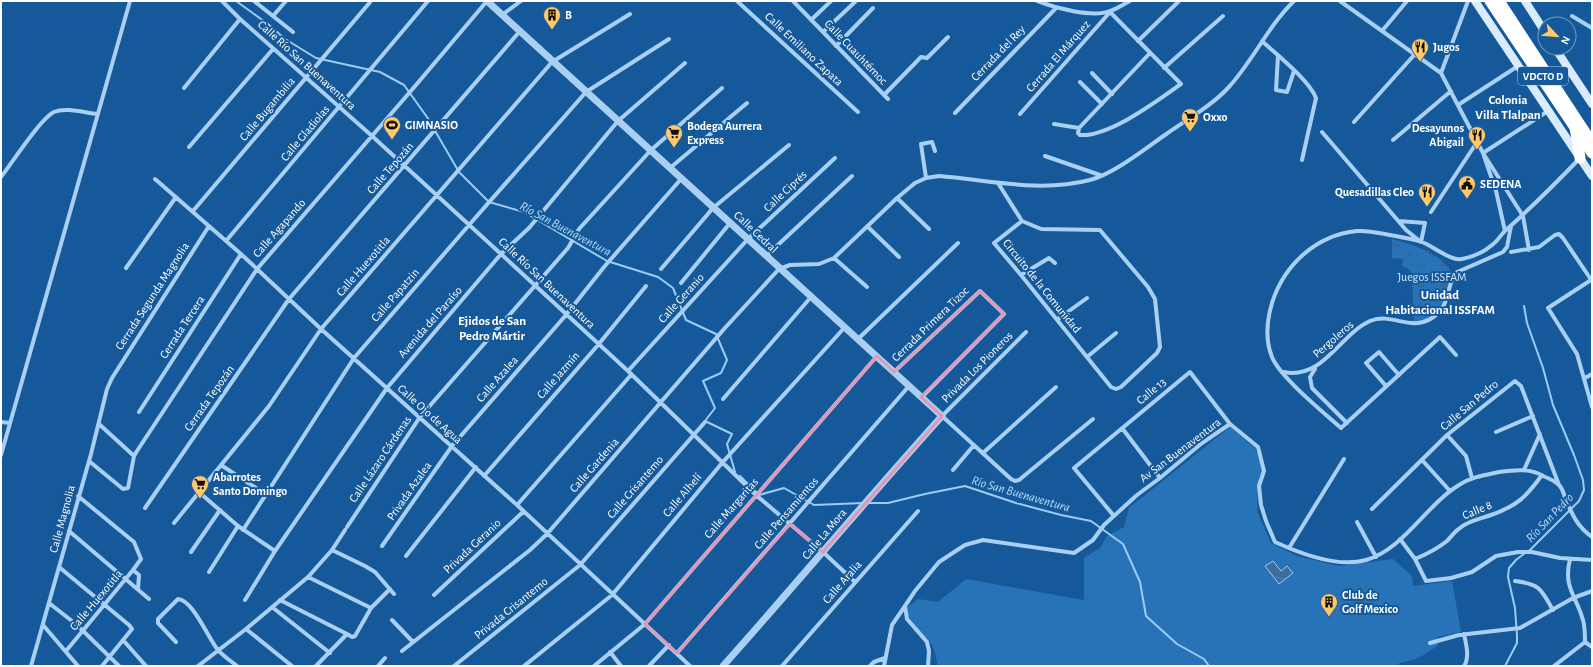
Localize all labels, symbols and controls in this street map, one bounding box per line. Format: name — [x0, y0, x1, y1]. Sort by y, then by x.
building icon: B — [542, 5, 562, 30]
place label: B — [565, 9, 572, 21]
street label: Calle Emiliano Zapata — [763, 10, 846, 88]
north arrow — [1537, 16, 1577, 56]
street label: Calle Cuauhtémoc — [822, 17, 890, 87]
street label: Calle Río San Buenaventura — [256, 18, 359, 112]
street label: Cerrada El Márquez — [1024, 18, 1092, 94]
street label: Cerrada del Rey — [969, 23, 1028, 84]
text: N — [1559, 34, 1572, 46]
restaurant icon: Jugos — [1410, 37, 1430, 62]
place label: Jugos — [1433, 41, 1460, 53]
road number: VDCTO D — [1518, 67, 1568, 85]
street label: Calle Bugambilia — [237, 75, 297, 143]
district label: Colonia Villa Tlalpan — [1475, 94, 1541, 122]
street label: Calle Gladiolas — [278, 103, 332, 163]
supermarket icon: Oxxo — [1180, 107, 1200, 132]
place label: Oxxo — [1203, 111, 1228, 123]
sports icon: GIMNASIO — [382, 115, 402, 140]
place label: GIMNASIO — [405, 119, 458, 131]
place label: Bodega Aurrera Express — [687, 120, 762, 146]
place label: Desayunos Abigail — [1412, 122, 1464, 148]
supermarket icon: Bodega Aurrera Express — [664, 123, 684, 148]
restaurant icon: Desayunos Abigail — [1467, 125, 1487, 150]
street label: Calle Tepozán — [364, 140, 416, 196]
street label: Calle Ciprés — [761, 168, 809, 214]
public building icon: SEDENA — [1457, 174, 1477, 199]
place label: SEDENA — [1480, 178, 1522, 190]
restaurant icon: Quesadillas Cleo — [1417, 182, 1437, 207]
place label: Quesadillas Cleo — [1335, 186, 1414, 199]
street label: Calle Agapando — [250, 196, 308, 260]
water label: Río San Buenaventura — [517, 200, 614, 259]
street label: Calle Cedral — [732, 209, 780, 255]
street label: Calle Huexotitla — [334, 233, 392, 298]
street label: Calle Río San Buenaventura — [496, 235, 598, 331]
street label: Circuito de la Comunidad — [1001, 237, 1083, 335]
street label: Cerrada Segunda Magnolia — [113, 240, 191, 352]
street label: Calle Papatzin — [369, 266, 421, 324]
street label: Calle Geranio — [656, 271, 706, 325]
park label: Juegos ISSFAM — [1397, 271, 1467, 283]
street label: Avenida del Paraíso — [396, 284, 464, 360]
street label: Cerrada Primera Tizoc — [889, 284, 971, 364]
district label: Unidad Habitacional ISSFAM — [1385, 289, 1495, 317]
street label: Cerrada Tercera — [157, 293, 207, 361]
district label: Ejidos de San Pedro Mártir — [458, 315, 526, 343]
street label: Pergoleros — [1310, 318, 1356, 360]
street label: Privada Los Pioneros — [939, 329, 1015, 405]
street label: Calle Jazmín — [534, 349, 582, 401]
street label: Calle Azalea — [474, 353, 520, 404]
street label: Cerrada Tepozán — [182, 363, 236, 433]
street label: Calle 13 — [1134, 375, 1168, 407]
street label: Calle San Pedro — [1438, 377, 1500, 433]
street label: Calle Ojo de Agua — [395, 382, 465, 447]
street label: Calle Lázaro Cárdenas — [347, 414, 413, 504]
street label: Av San Buenaventura — [1137, 415, 1223, 484]
street label: Calle Gardenia — [567, 435, 621, 495]
street label: Calle Crisantemo — [605, 453, 665, 521]
street label: Privada Azalea — [384, 459, 434, 522]
place label: Abarrotes Santo Domingo — [213, 471, 287, 497]
street label: Calle Alhelí — [660, 471, 704, 519]
supermarket icon: Abarrotes Santo Domingo — [190, 474, 210, 499]
water label: Río San Buenaventura — [970, 474, 1072, 515]
street label: Calle Pensamientos — [752, 475, 820, 551]
street label: Calle Margaritas — [702, 476, 760, 540]
street label: Calle Magnolia — [47, 483, 77, 554]
water label: Río San Pedro — [1524, 491, 1576, 545]
street label: Calle 8 — [1460, 499, 1494, 521]
street label: Calle La Mora — [799, 506, 849, 562]
street label: Privada Geranio — [441, 516, 503, 576]
street label: Calle Aralia — [820, 558, 864, 606]
street label: Calle Huexotitla — [67, 567, 125, 633]
street label: Privada Crisantemo — [472, 575, 550, 641]
place label: Club de Golf Mexico — [1342, 589, 1398, 615]
building icon: Club de Golf Mexico — [1319, 592, 1339, 617]

